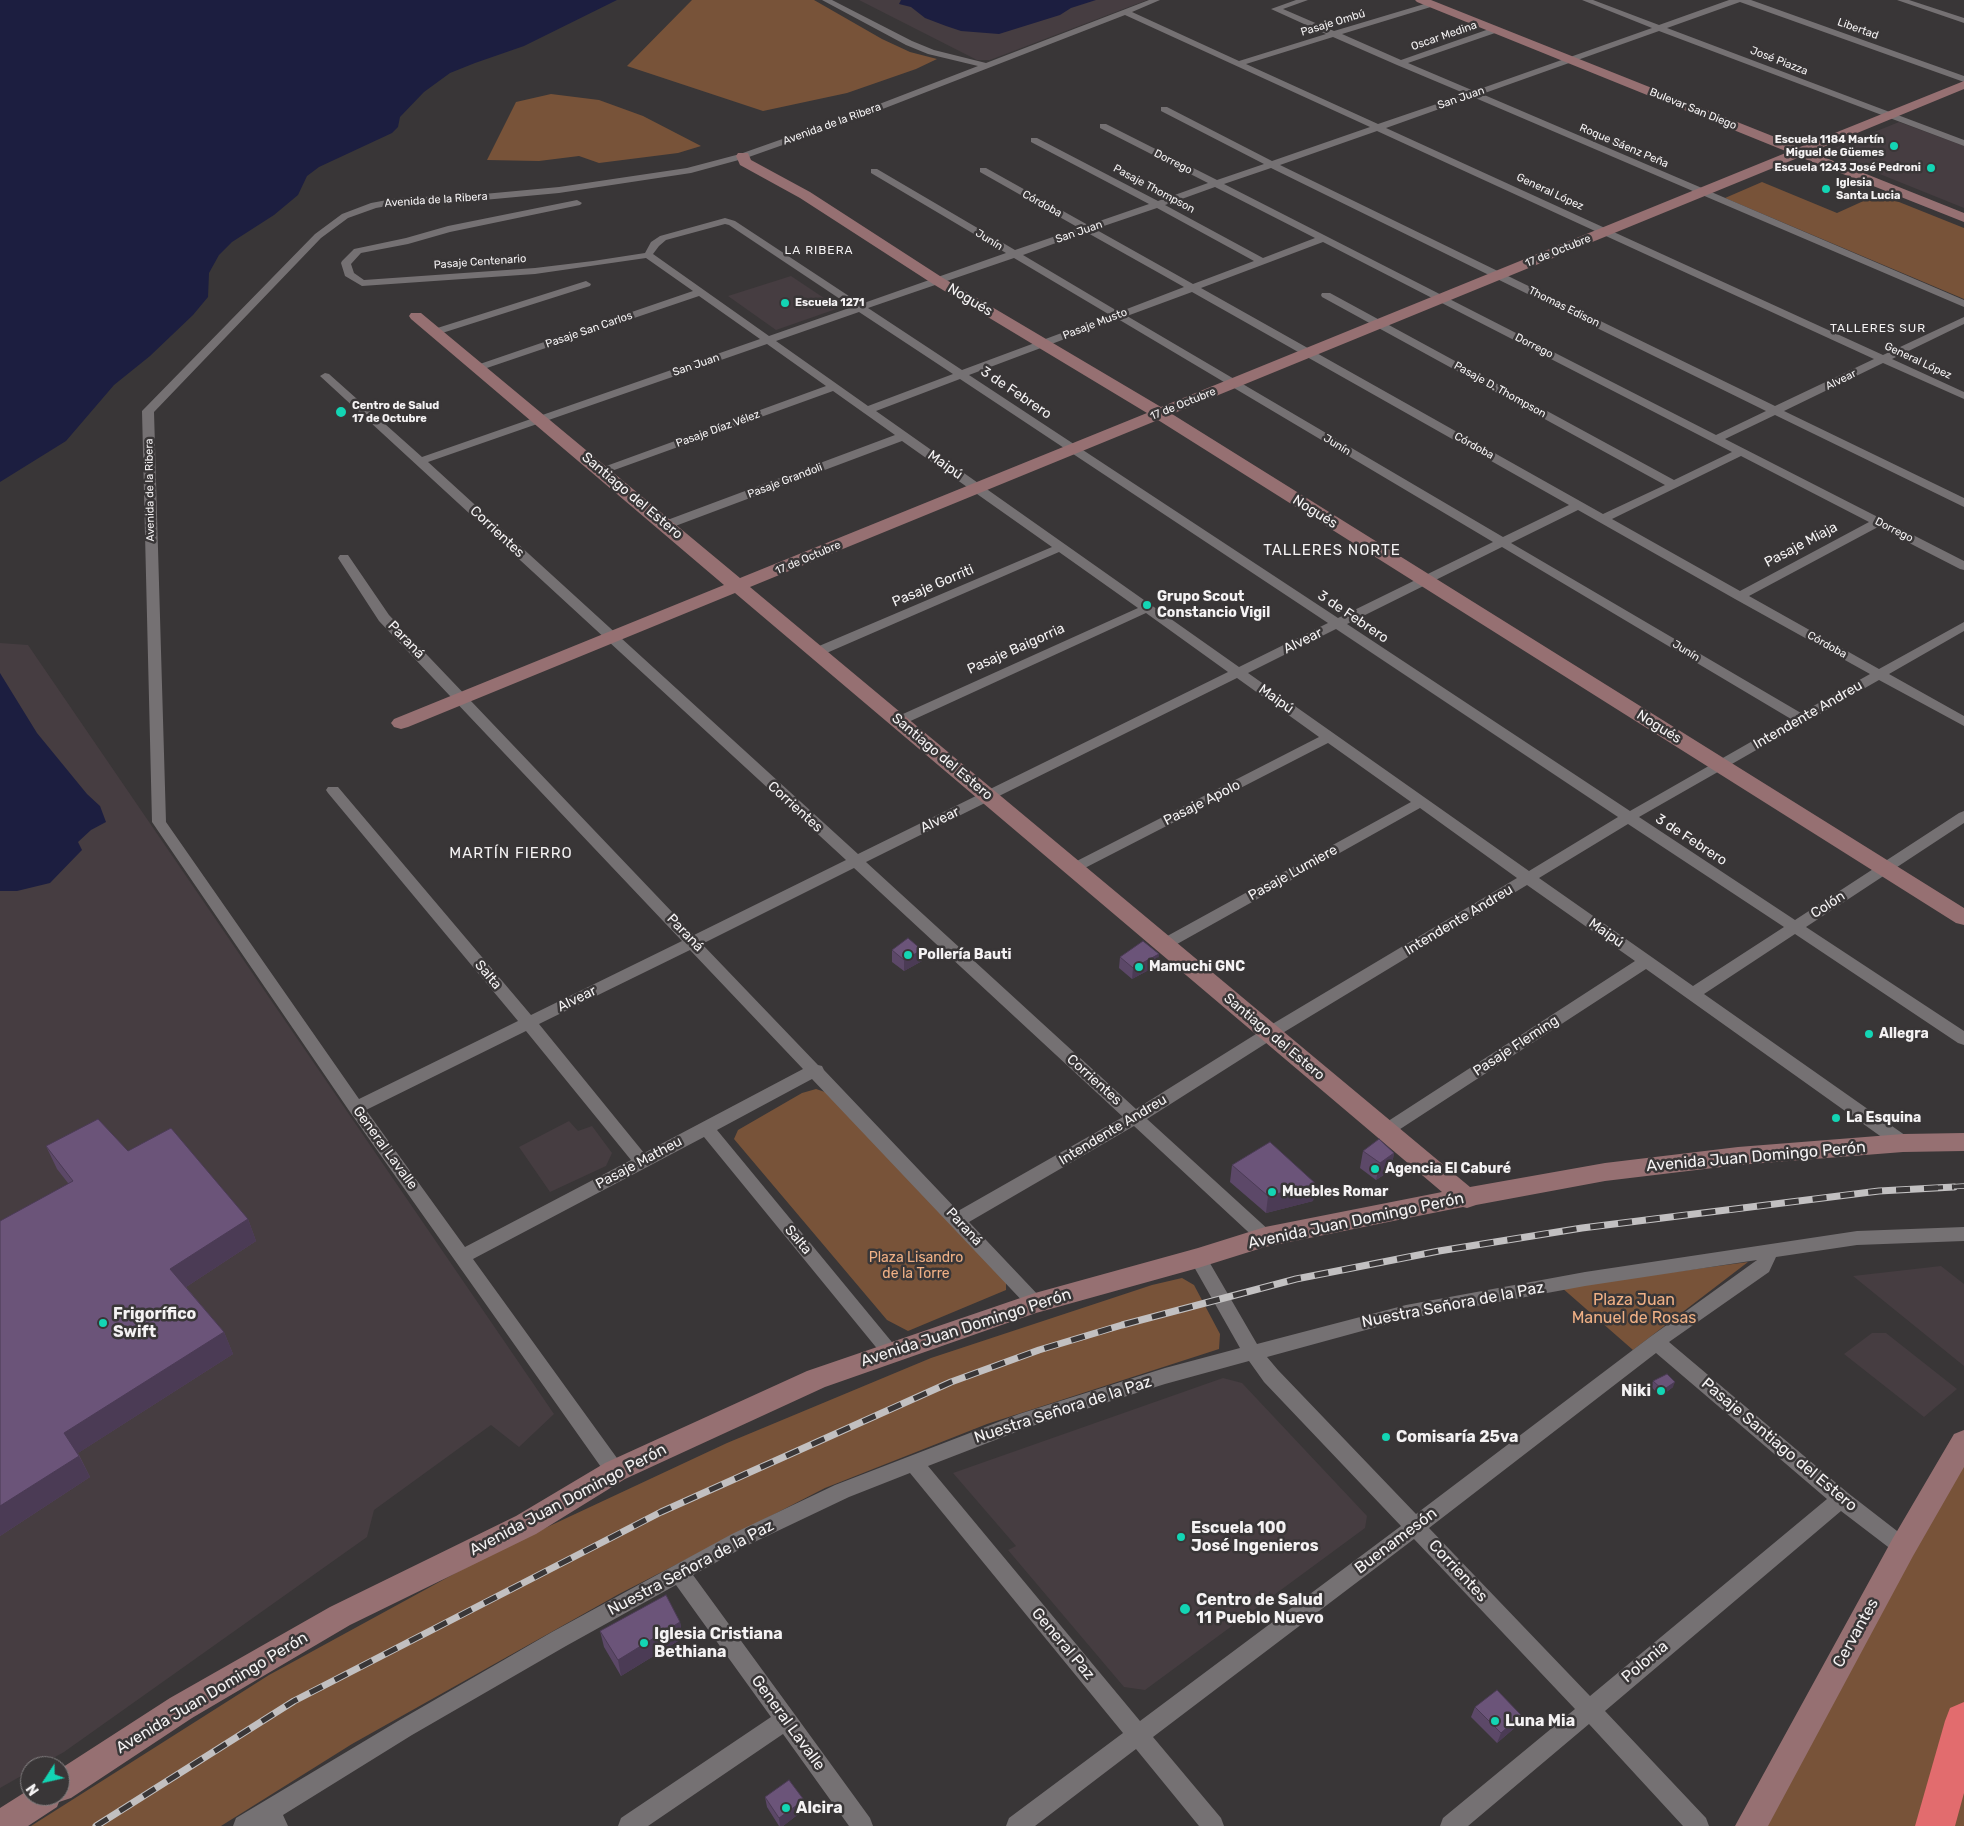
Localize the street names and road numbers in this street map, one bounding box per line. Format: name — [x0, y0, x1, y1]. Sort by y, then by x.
street label: Pasaje Ombú — [1299, 7, 1367, 39]
street label: Libertad — [1836, 16, 1880, 42]
street label: Oscar Medina — [1409, 19, 1479, 53]
street label: José Piazza — [1748, 44, 1810, 78]
street label: San Juan — [1436, 84, 1486, 112]
street label: Bulevar San Diego — [1647, 85, 1739, 133]
street label: Avenida de la Ribera — [781, 100, 883, 148]
street label: Roque Sáenz Peña — [1578, 121, 1670, 171]
street label: Dorrego — [1152, 147, 1194, 177]
street label: Pasaje Thompson — [1111, 162, 1197, 216]
street label: General López — [1514, 171, 1586, 213]
street label: Córdoba — [1020, 188, 1064, 220]
street label: Avenida de la Ribera — [384, 190, 488, 210]
street label: San Juan — [1054, 218, 1104, 246]
street label: Junín — [973, 227, 1005, 253]
street label: 17 de Octubre — [1523, 232, 1593, 270]
street label: Pasaje Centenario — [433, 252, 527, 272]
street label: Nogués — [944, 280, 996, 320]
street label: Thomas Edison — [1526, 284, 1602, 330]
street label: Pasaje Musto — [1061, 306, 1129, 342]
street label: Pasaje San Carlos — [544, 309, 634, 351]
street label: Dorrego — [1513, 331, 1555, 361]
street label: General López — [1882, 340, 1954, 382]
street label: San Juan — [671, 351, 721, 379]
street label: Pasaje D. Thompson — [1452, 359, 1548, 421]
street label: 3 de Febrero — [977, 363, 1055, 423]
street label: Alvear — [1824, 367, 1858, 393]
street label: 17 de Octubre — [1148, 385, 1218, 423]
street label: Pasaje Díaz Vélez — [674, 408, 762, 450]
street label: Córdoba — [1452, 430, 1496, 462]
street label: Junín — [1321, 432, 1353, 458]
street label: Avenida de la Ribera — [142, 438, 158, 542]
street label: Maipú — [924, 447, 966, 483]
street label: Santiago del Estero — [578, 449, 686, 543]
street label: Pasaje Grandoli — [746, 461, 824, 501]
street label: Nogués — [1290, 492, 1340, 532]
street label: Corrientes — [466, 503, 528, 561]
street label: Dorrego — [1873, 515, 1915, 545]
street label: Pasaje Miaja — [1762, 519, 1840, 571]
street label: 17 de Octubre — [773, 538, 843, 578]
street label: Pasaje Gorriti — [890, 561, 976, 611]
street label: 3 de Febrero — [1314, 587, 1392, 647]
street label: Paraná — [384, 618, 428, 662]
street label: Pasaje Baigorria — [965, 620, 1067, 678]
street label: Alvear — [1281, 624, 1325, 658]
street label: Córdoba — [1805, 629, 1849, 661]
street label: Junín — [1670, 638, 1702, 664]
street label: Intendente Andreu — [1751, 677, 1865, 753]
street label: Maipú — [1255, 681, 1297, 717]
street label: Nogués — [1634, 707, 1684, 747]
street label: Santiago del Estero — [888, 710, 996, 804]
street label: Pasaje Apolo — [1161, 777, 1243, 829]
street label: Corrientes — [764, 778, 826, 836]
street label: Alvear — [918, 803, 962, 837]
street label: 3 de Febrero — [1652, 811, 1730, 869]
street label: Pasaje Lumiere — [1246, 842, 1340, 904]
street label: Intendente Andreu — [1402, 881, 1516, 959]
street label: Colón — [1808, 888, 1848, 922]
street label: Paraná — [663, 911, 707, 955]
street label: Maipú — [1585, 915, 1627, 951]
street label: Salta — [471, 957, 505, 993]
street label: Alvear — [555, 982, 599, 1016]
street label: Santiago del Estero — [1220, 990, 1328, 1084]
street label: Pasaje Fleming — [1470, 1012, 1562, 1080]
street label: Corrientes — [1063, 1051, 1125, 1109]
street label: Intendente Andreu — [1056, 1091, 1170, 1169]
street label: General Lavalle — [349, 1103, 421, 1193]
street label: Pasaje Matheu — [593, 1133, 685, 1193]
street label: Avenida Juan Domingo Perón — [1645, 1138, 1867, 1176]
street label: Avenida Juan Domingo Perón — [1246, 1189, 1466, 1253]
street label: Paraná — [942, 1205, 986, 1249]
street label: Salta — [781, 1222, 815, 1258]
street label: Nuestra Señora de la Paz — [1360, 1278, 1546, 1332]
street label: Avenida Juan Domingo Perón — [858, 1285, 1074, 1371]
street label: Nuestra Señora de la Paz — [972, 1372, 1154, 1448]
street label: Pasaje Santiago del Estero — [1697, 1374, 1861, 1516]
street label: Avenida Juan Domingo Perón — [466, 1440, 670, 1560]
street label: Buenamesón — [1351, 1504, 1441, 1578]
street label: Nuestra Señora de la Paz — [605, 1516, 777, 1620]
street label: Corrientes — [1424, 1536, 1492, 1606]
street label: Cervantes — [1829, 1595, 1883, 1671]
street label: General Paz — [1027, 1604, 1099, 1684]
street label: Avenida Juan Domingo Perón — [113, 1628, 311, 1758]
street label: Polonia — [1618, 1637, 1672, 1687]
street label: General Lavalle — [747, 1672, 829, 1774]

